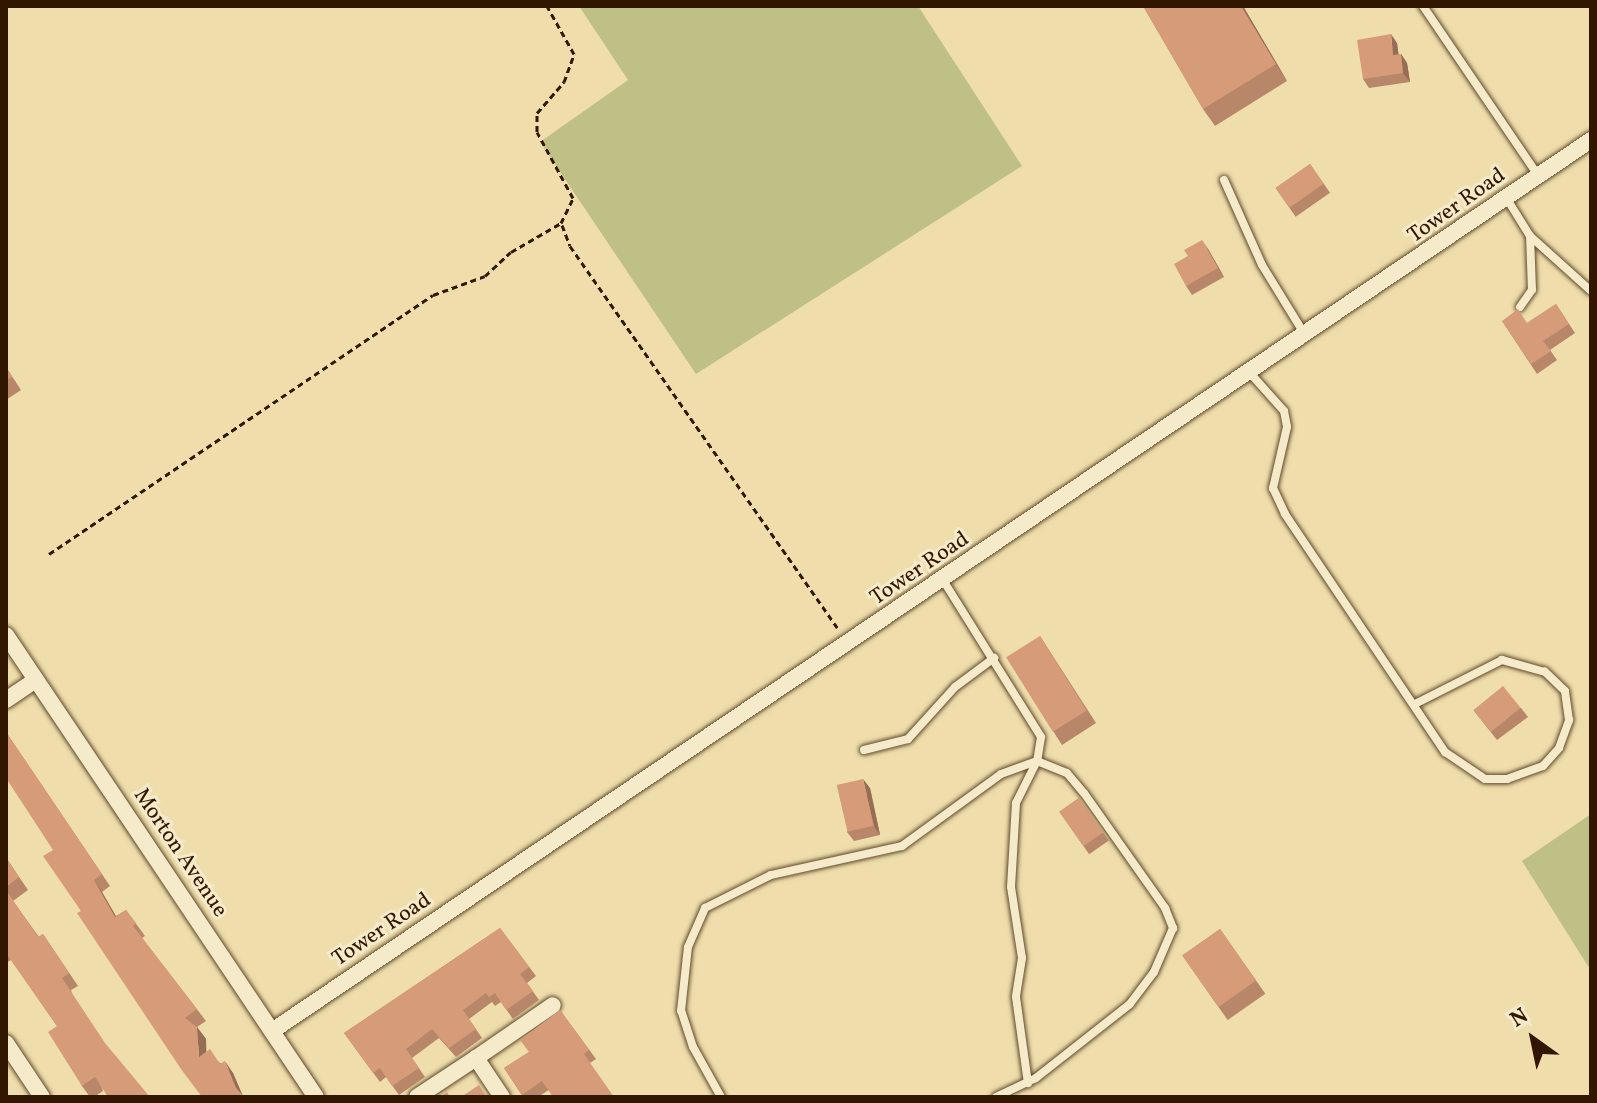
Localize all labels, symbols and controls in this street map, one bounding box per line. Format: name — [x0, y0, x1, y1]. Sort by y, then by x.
street label: Tower Road — [1403, 163, 1511, 249]
street label: Tower Road — [866, 526, 974, 612]
street label: Morton Avenue — [127, 784, 233, 922]
street label: Tower Road — [328, 887, 436, 973]
north arrow — [1493, 999, 1573, 1079]
text: N — [1505, 1001, 1535, 1036]

